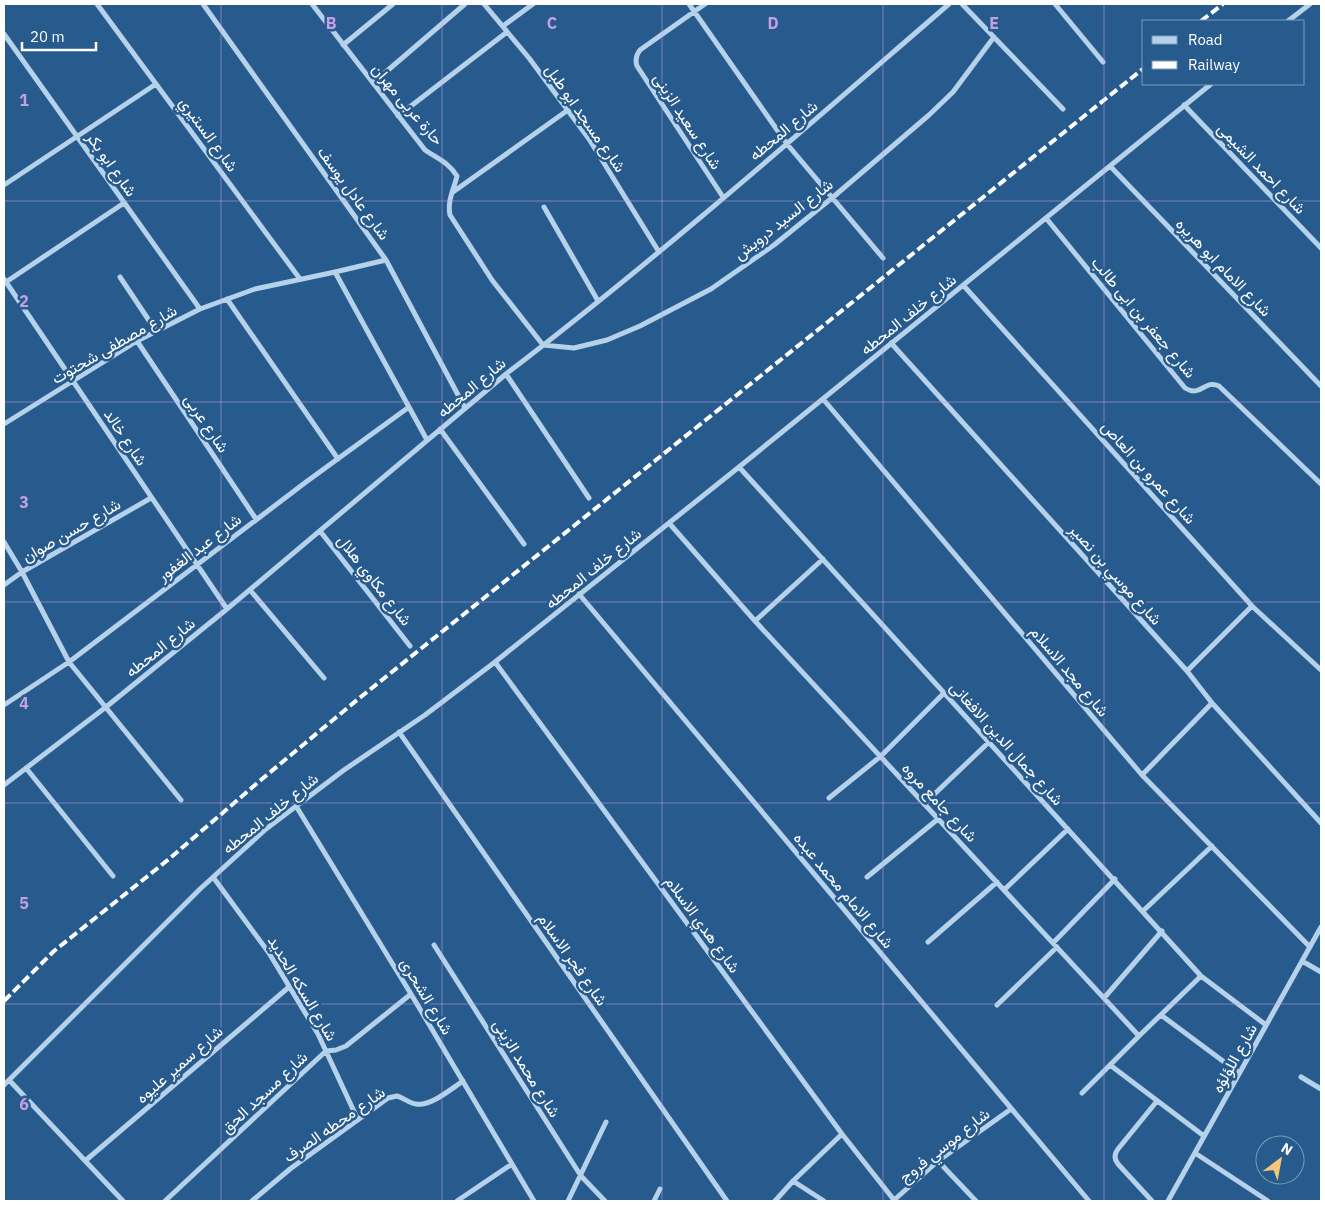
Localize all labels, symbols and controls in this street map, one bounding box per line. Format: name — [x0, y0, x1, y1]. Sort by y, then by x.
text: B — [326, 13, 337, 33]
text: C — [547, 13, 557, 33]
text: D — [767, 13, 779, 33]
text: E — [989, 13, 999, 33]
scale bar — [22, 20, 96, 52]
legend — [1142, 20, 1305, 85]
text: 20 m — [30, 27, 65, 46]
text: Road — [1188, 30, 1223, 49]
text: Railway — [1188, 55, 1241, 74]
street label: حارة عربى مهران — [367, 59, 448, 150]
street label: شارع مسجد ابو طبل — [540, 60, 631, 177]
street label: شارع سعيد الزينى — [648, 69, 727, 174]
text: 1 — [19, 90, 29, 110]
street label: شارع الستيري — [172, 93, 243, 178]
street label: شارع المحطه — [745, 96, 823, 166]
street label: شارع احمد الشيمى — [1212, 118, 1311, 219]
street label: شارع ابو بكر — [80, 127, 142, 201]
street label: شارع عادل يوسف — [312, 142, 395, 245]
street label: شارع السيد درويش — [729, 174, 838, 266]
street label: شارع الامام ابو هريره — [1170, 214, 1276, 322]
street label: شارع جعفر بن ابى طالب — [1086, 252, 1200, 383]
street label: شارع خلف المحطه — [856, 269, 961, 360]
text: 2 — [19, 291, 29, 311]
street label: شارع مصطفى شحتوت — [48, 300, 181, 390]
street label: شارع المحطه — [433, 353, 511, 423]
street label: شارع عربى — [178, 390, 234, 457]
street label: شارع خالد — [98, 405, 152, 470]
street label: شارع عمرو بن العاص — [1096, 416, 1201, 529]
text: 3 — [19, 492, 29, 512]
street label: شارع حسن صوان — [18, 494, 125, 568]
street label: شارع عبد الغفور — [152, 509, 246, 587]
street label: شارع موسي بن نصير — [1062, 519, 1167, 631]
street label: شارع خلف المحطه — [541, 523, 646, 614]
street label: شارع مكاوي هلال — [330, 530, 417, 632]
street label: شارع المحطه — [121, 613, 200, 683]
street label: شارع مجد الاسلام — [1025, 622, 1114, 722]
street label: شارع جمال الدين الافغانى — [945, 677, 1068, 811]
text: 4 — [19, 693, 29, 713]
street label: شارع جامع مروه — [897, 758, 982, 847]
street label: شارع خلف المحطه — [218, 768, 323, 859]
street label: شارع الامام محمد عبده — [788, 828, 898, 953]
street label: شارع هدي الاسلام — [658, 872, 745, 979]
text: 5 — [19, 893, 29, 913]
street label: شارع فجر الاسلام — [532, 909, 612, 1010]
street label: شارع السكه الحديد — [262, 932, 342, 1045]
street label: شارع الشحرى — [395, 954, 458, 1039]
street label: شارع محمد الزينى — [487, 1015, 565, 1122]
street label: شارع اللؤلؤه — [1207, 1020, 1263, 1097]
street label: شارع سمير عليوه — [131, 1021, 228, 1109]
street label: شارع مسجد الحق — [216, 1047, 313, 1139]
street label: شارع محطه الصرف — [279, 1082, 390, 1168]
text: 6 — [19, 1094, 29, 1114]
street label: شارع موسي فروج — [895, 1103, 996, 1190]
north arrow — [1255, 1135, 1305, 1185]
text: N — [1278, 1139, 1296, 1159]

